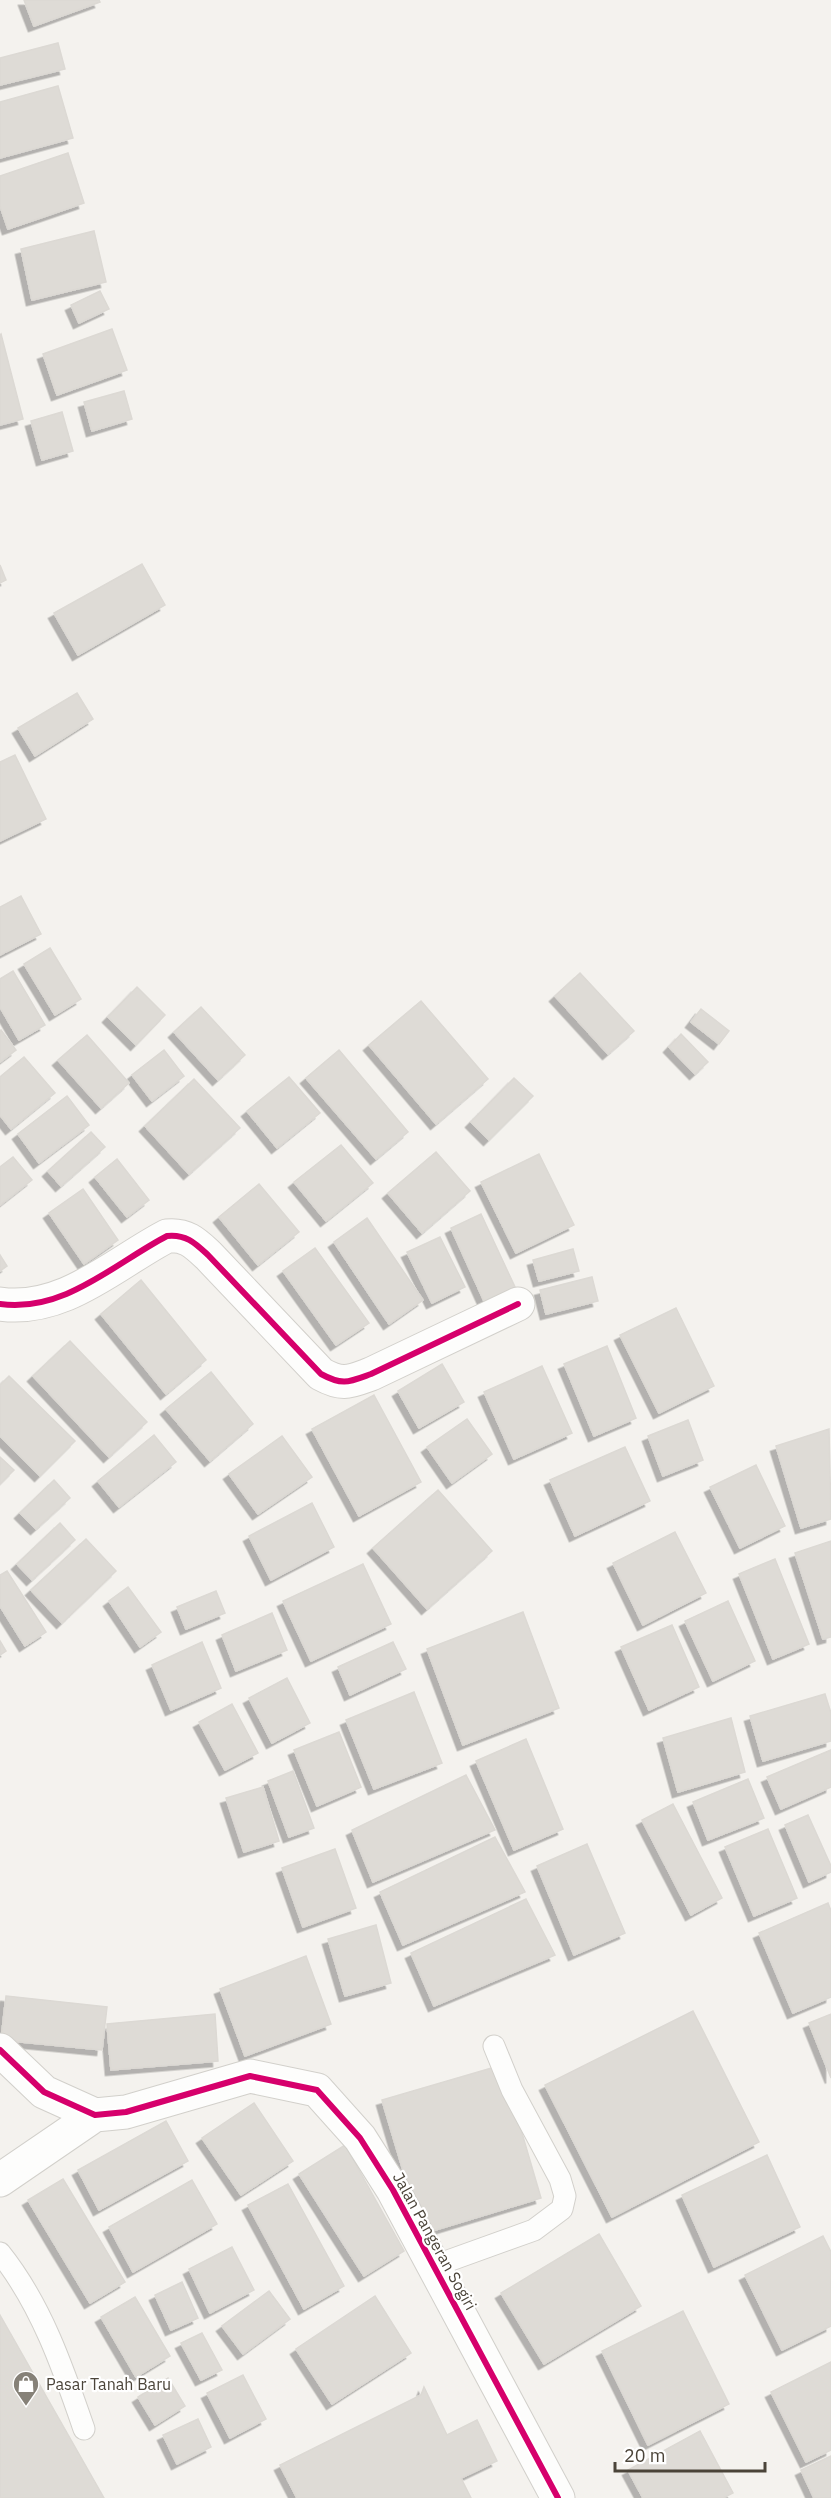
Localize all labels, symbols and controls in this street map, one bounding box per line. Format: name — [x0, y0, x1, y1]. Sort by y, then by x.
street label: Jalan Pangeran Sogiri — [389, 2169, 481, 2313]
shop icon: Pasar Tanah Baru — [11, 2369, 41, 2407]
place label: Pasar Tanah Baru — [46, 2374, 171, 2394]
scale bar — [615, 2435, 765, 2473]
text: 20 m — [624, 2444, 666, 2467]

